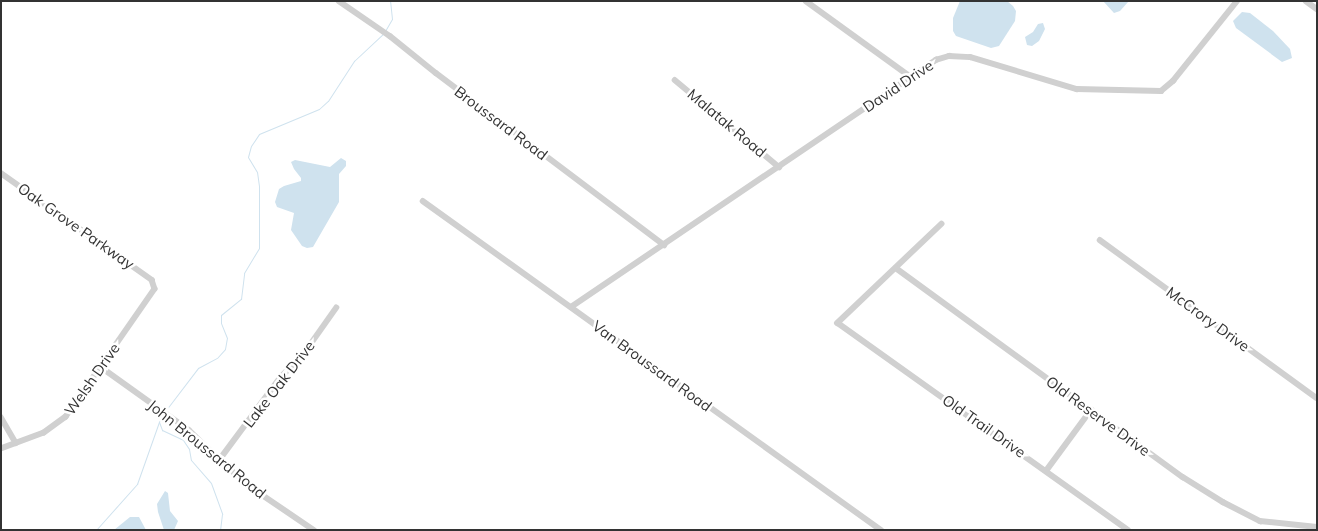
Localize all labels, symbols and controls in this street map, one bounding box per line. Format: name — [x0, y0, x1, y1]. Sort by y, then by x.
street label: David Drive — [859, 56, 937, 116]
street label: Broussard Road — [451, 82, 551, 164]
street label: Malatak Road — [684, 85, 770, 161]
street label: Oak Grove Parkway — [14, 179, 138, 273]
street label: McCrory Drive — [1163, 283, 1253, 355]
street label: Van Broussard Road — [589, 317, 715, 415]
street label: Lake Oak Drive — [240, 337, 318, 431]
street label: Welsh Drive — [61, 339, 123, 419]
street label: Old Reserve Drive — [1043, 372, 1153, 460]
street label: Old Trail Drive — [939, 391, 1029, 461]
street label: John Broussard Road — [144, 396, 270, 502]

